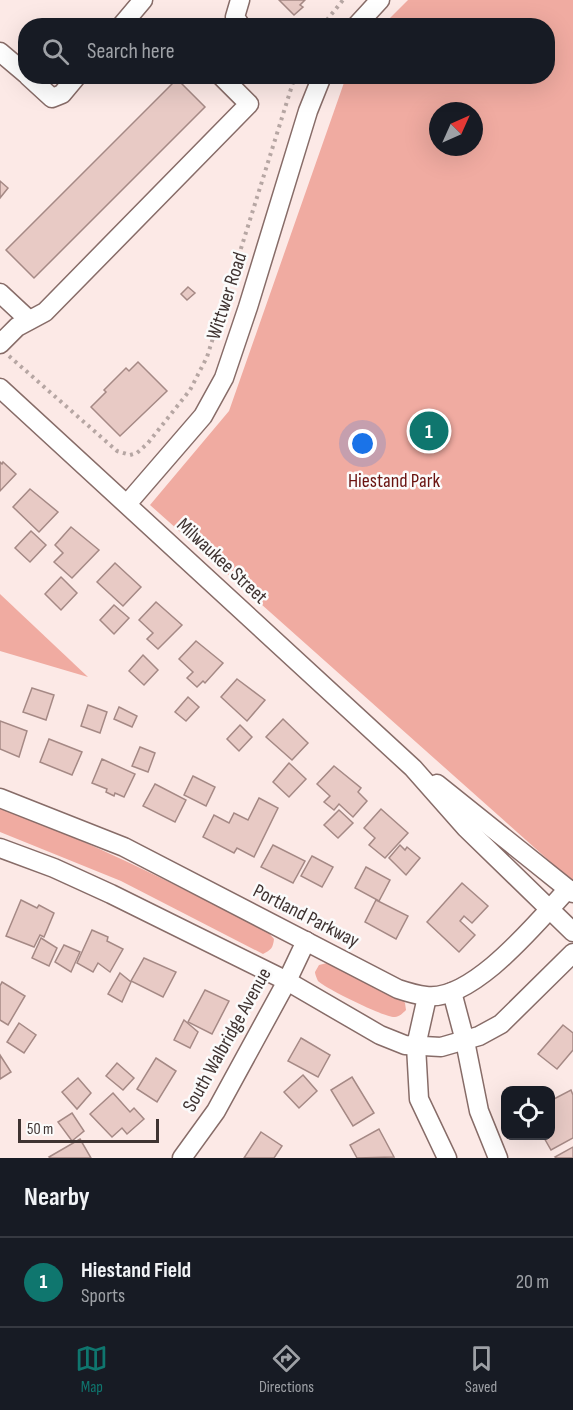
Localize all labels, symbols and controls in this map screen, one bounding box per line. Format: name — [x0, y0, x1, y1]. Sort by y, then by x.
search box — [18, 18, 555, 84]
icon: search — [39, 35, 72, 68]
text: Search here — [87, 38, 174, 65]
north arrow — [429, 102, 483, 156]
street label: Wittwer Road — [202, 249, 252, 343]
pin: 1 — [410, 408, 448, 454]
your location — [348, 429, 377, 458]
park label: Hiestand Park — [348, 469, 440, 493]
street label: Milwaukee Street — [172, 513, 272, 609]
street label: Portland Parkway — [249, 879, 363, 953]
street label: South Walbridge Avenue — [177, 964, 277, 1116]
map controls — [501, 1086, 555, 1140]
button: locate — [501, 1086, 555, 1140]
scale bar — [18, 1116, 159, 1144]
text: 50 m — [27, 1120, 53, 1139]
text: Nearby — [24, 1182, 90, 1213]
text: Hiestand Field — [81, 1257, 191, 1284]
text: 1 — [40, 1270, 47, 1294]
text: 20 m — [516, 1270, 549, 1294]
text: Sports — [81, 1284, 125, 1308]
tab: Map — [75, 1342, 108, 1397]
tab: Directions — [259, 1342, 314, 1397]
tab: Saved — [465, 1342, 498, 1397]

